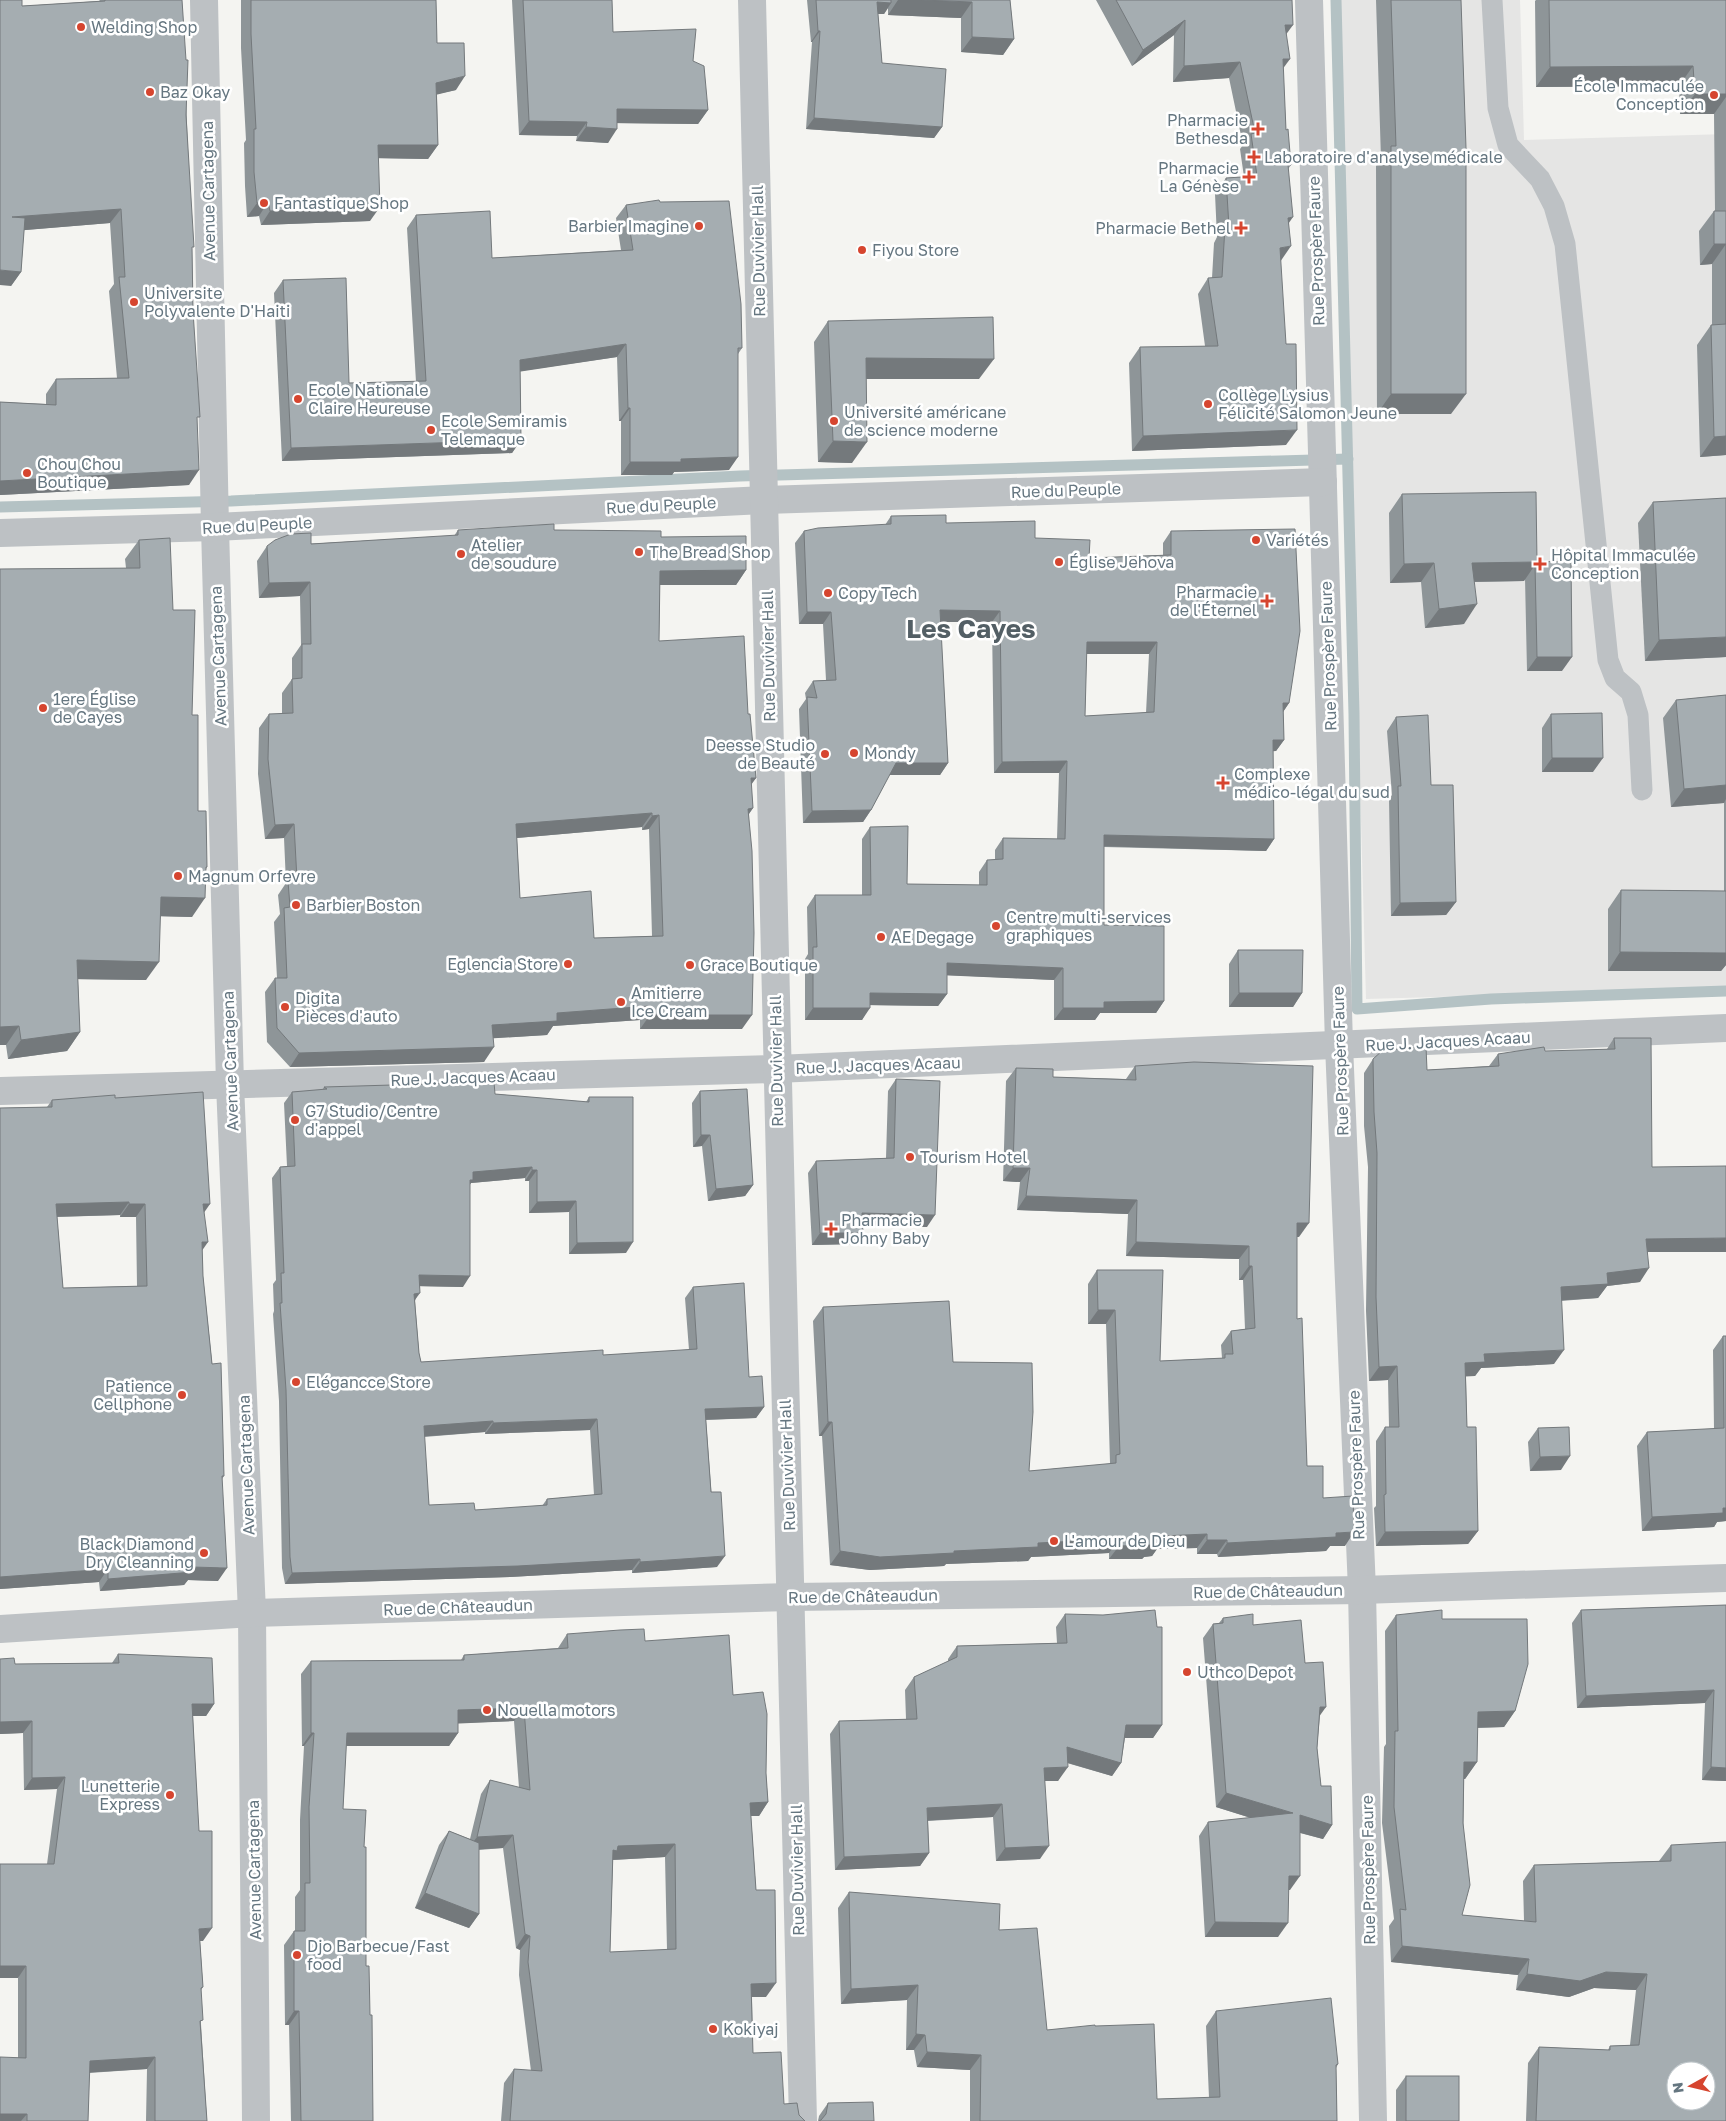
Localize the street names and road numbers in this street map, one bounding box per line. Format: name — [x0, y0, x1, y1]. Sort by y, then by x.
street label: Avenue Cartagena — [197, 121, 219, 261]
street label: Rue Prospère Faure — [1303, 176, 1329, 326]
street label: Rue Duvivier Hall — [747, 185, 769, 317]
street label: Rue du Peuple — [1010, 478, 1122, 502]
street label: Rue du Peuple — [605, 492, 717, 518]
street label: Rue du Peuple — [201, 512, 313, 538]
street label: Rue Prospère Faure — [1315, 581, 1341, 731]
street label: Avenue Cartagena — [206, 585, 230, 727]
street label: Rue Duvivier Hall — [757, 590, 779, 722]
street label: Rue Prospère Faure — [1327, 986, 1353, 1136]
street label: Avenue Cartagena — [218, 990, 242, 1132]
street label: Rue Duvivier Hall — [765, 995, 787, 1127]
street label: Rue J. Jacques Acaau — [1365, 1027, 1531, 1055]
street label: Rue J. Jacques Acaau — [795, 1052, 961, 1078]
street label: Rue J. Jacques Acaau — [390, 1064, 556, 1090]
street label: Rue Prospère Faure — [1343, 1390, 1369, 1540]
street label: Avenue Cartagena — [234, 1394, 258, 1536]
street label: Rue Duvivier Hall — [775, 1399, 799, 1531]
street label: Rue de Châteaudun — [1193, 1580, 1343, 1602]
street label: Rue de Châteaudun — [788, 1585, 938, 1607]
street label: Rue de Châteaudun — [383, 1594, 533, 1620]
street label: Rue Prospère Faure — [1357, 1795, 1379, 1945]
street label: Avenue Cartagena — [243, 1800, 265, 1940]
street label: Rue Duvivier Hall — [786, 1804, 808, 1936]

